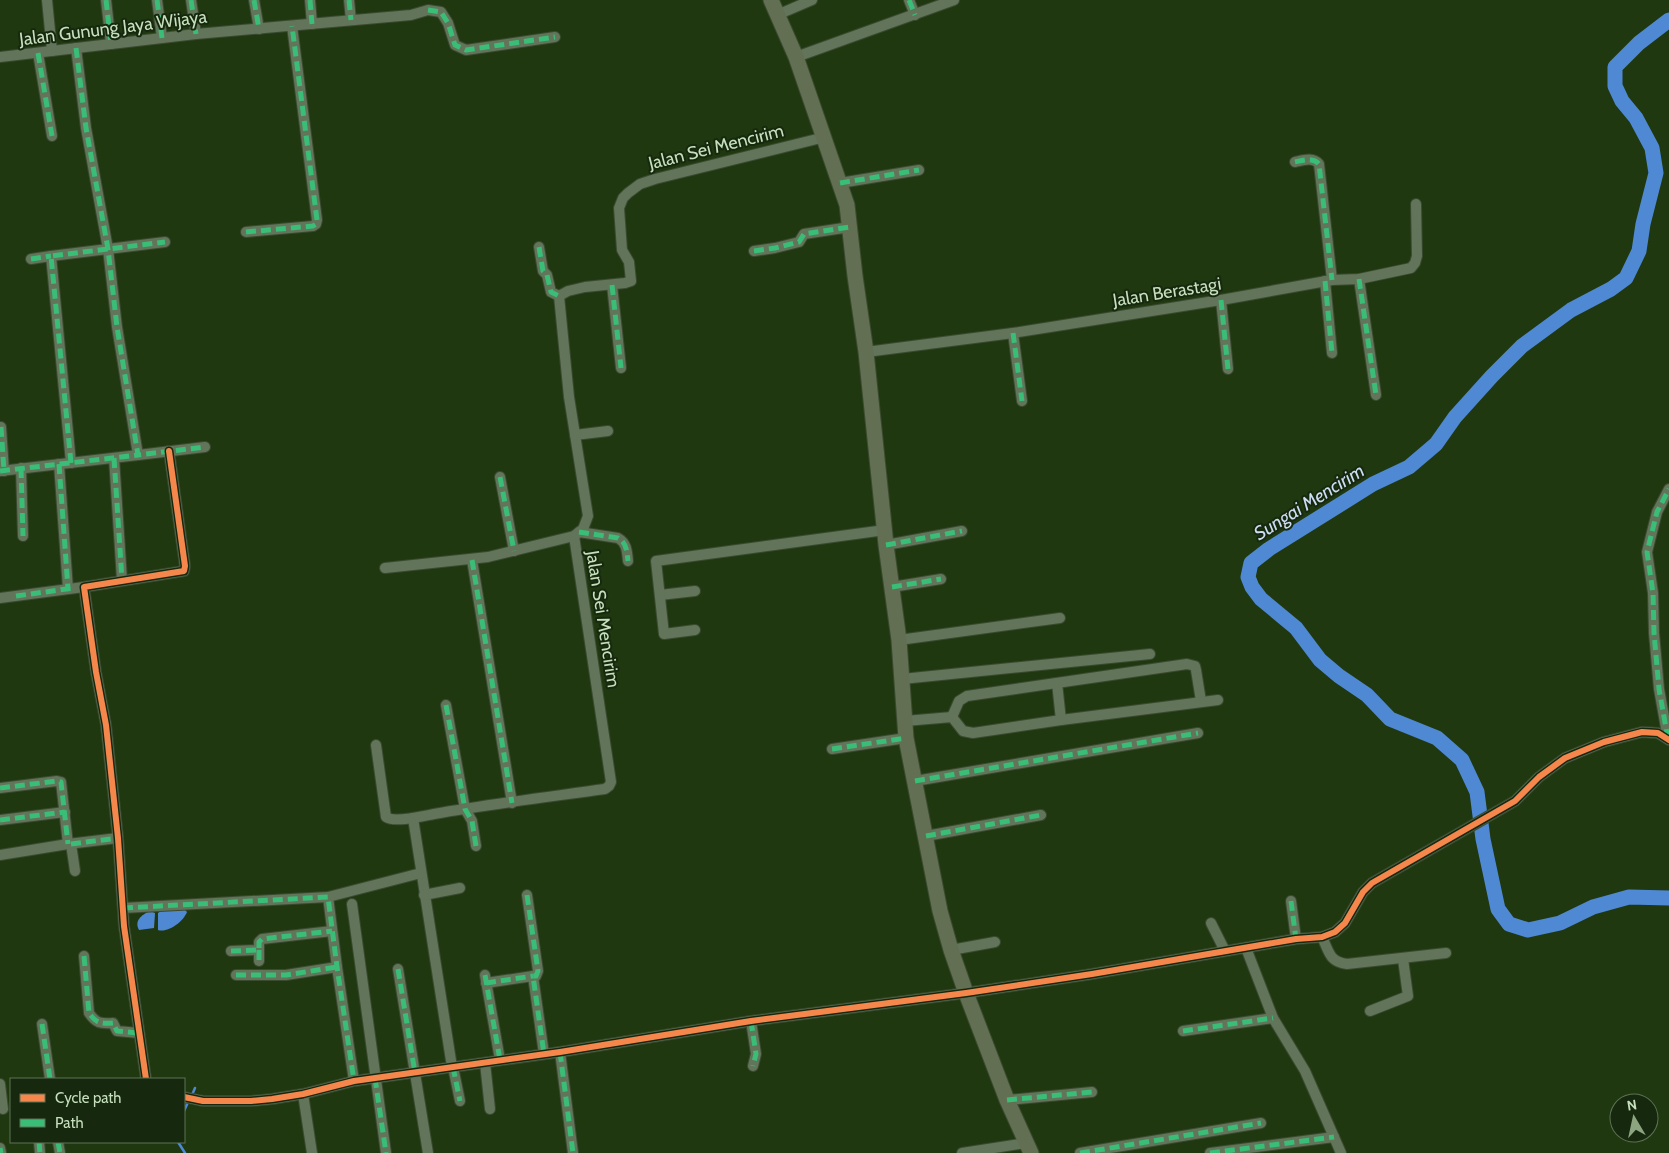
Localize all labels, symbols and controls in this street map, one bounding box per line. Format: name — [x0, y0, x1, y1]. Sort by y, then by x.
street label: Jalan Gunung Jaya Wijaya — [17, 6, 208, 51]
street label: Jalan Sei Mencirim — [645, 120, 786, 175]
street label: Jalan Berastagi — [1110, 273, 1223, 312]
water label: Sungai Mencirim — [1250, 459, 1368, 545]
street label: Jalan Sei Mencirim — [581, 548, 625, 689]
legend — [10, 1078, 185, 1143]
text: Cycle path — [55, 1089, 121, 1107]
north arrow — [1609, 1093, 1659, 1143]
text: N — [1626, 1095, 1638, 1115]
text: Path — [55, 1114, 84, 1132]

